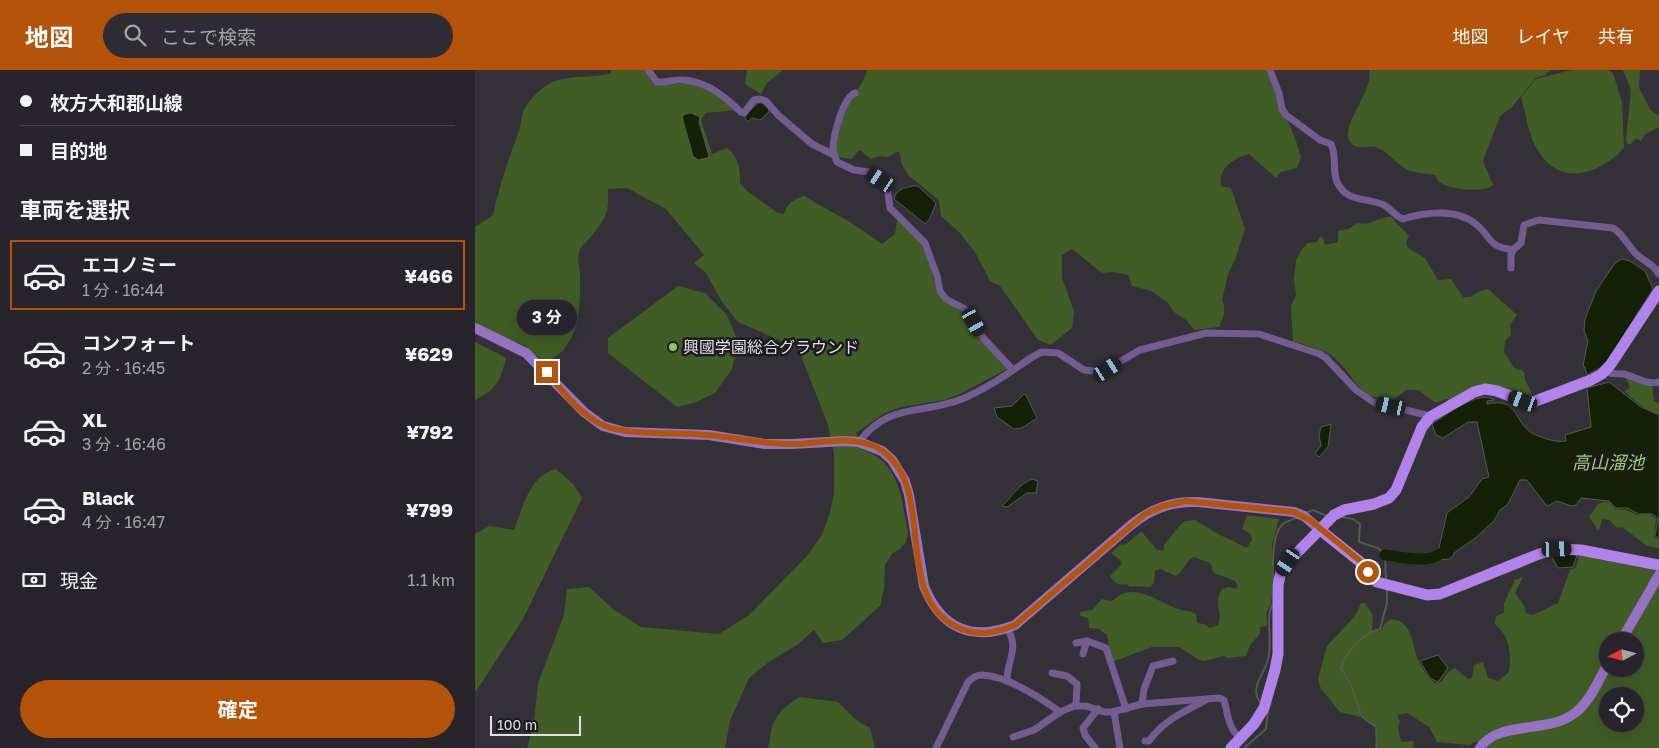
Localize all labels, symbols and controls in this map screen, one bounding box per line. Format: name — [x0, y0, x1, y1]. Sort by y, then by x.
search box — [103, 13, 453, 58]
icon: search — [121, 21, 149, 49]
text: 地図 — [25, 22, 73, 51]
text: ここで検索 — [161, 25, 256, 48]
text: 地図 — [1453, 25, 1489, 47]
text: レイヤ — [1517, 25, 1570, 47]
text: 共有 — [1598, 25, 1634, 47]
text: 枚方大和郡山線 — [50, 91, 183, 114]
text: 目的地 — [50, 139, 107, 162]
car — [864, 165, 897, 195]
text: 車両を選択 — [20, 196, 130, 223]
icon: car — [22, 253, 67, 298]
text: エコノミー — [82, 253, 177, 276]
text: ¥466 — [404, 264, 453, 287]
text: 1 分 · 16:44 — [82, 280, 164, 300]
callout: 3 分 — [517, 300, 577, 334]
car — [960, 305, 987, 339]
text: 3 分 — [532, 307, 562, 327]
icon: car — [22, 331, 67, 376]
text: コンフォート — [82, 331, 195, 354]
place label: 興國学園総合グラウンド — [683, 337, 859, 357]
marker: 興國学園総合グラウンド — [667, 341, 679, 353]
text: ¥629 — [405, 342, 453, 365]
car — [1091, 355, 1124, 383]
text: 2 分 · 16:45 — [82, 358, 165, 378]
route end — [536, 361, 558, 383]
car — [1506, 389, 1539, 413]
car — [1374, 395, 1407, 417]
text: XL — [82, 408, 107, 431]
icon: car — [22, 409, 67, 454]
text: ¥792 — [406, 420, 453, 443]
text: 3 分 · 16:46 — [82, 434, 166, 454]
water label: 高山溜池 — [1572, 451, 1646, 473]
text: Black — [82, 486, 135, 509]
icon: car — [22, 487, 67, 532]
text: ¥799 — [406, 498, 453, 521]
text: 4 分 · 16:47 — [82, 512, 165, 532]
car — [1541, 541, 1572, 557]
car — [1273, 545, 1302, 579]
route start — [1357, 561, 1379, 583]
icon: cash — [20, 566, 48, 594]
text: 現金 — [60, 569, 98, 592]
text: 1.1 km — [407, 570, 455, 590]
north arrow — [1599, 632, 1644, 678]
map controls — [1599, 632, 1644, 732]
button: 確定 — [20, 680, 455, 738]
button: locate — [1599, 687, 1644, 732]
scale bar — [490, 713, 581, 736]
text: 100 m — [497, 716, 537, 733]

